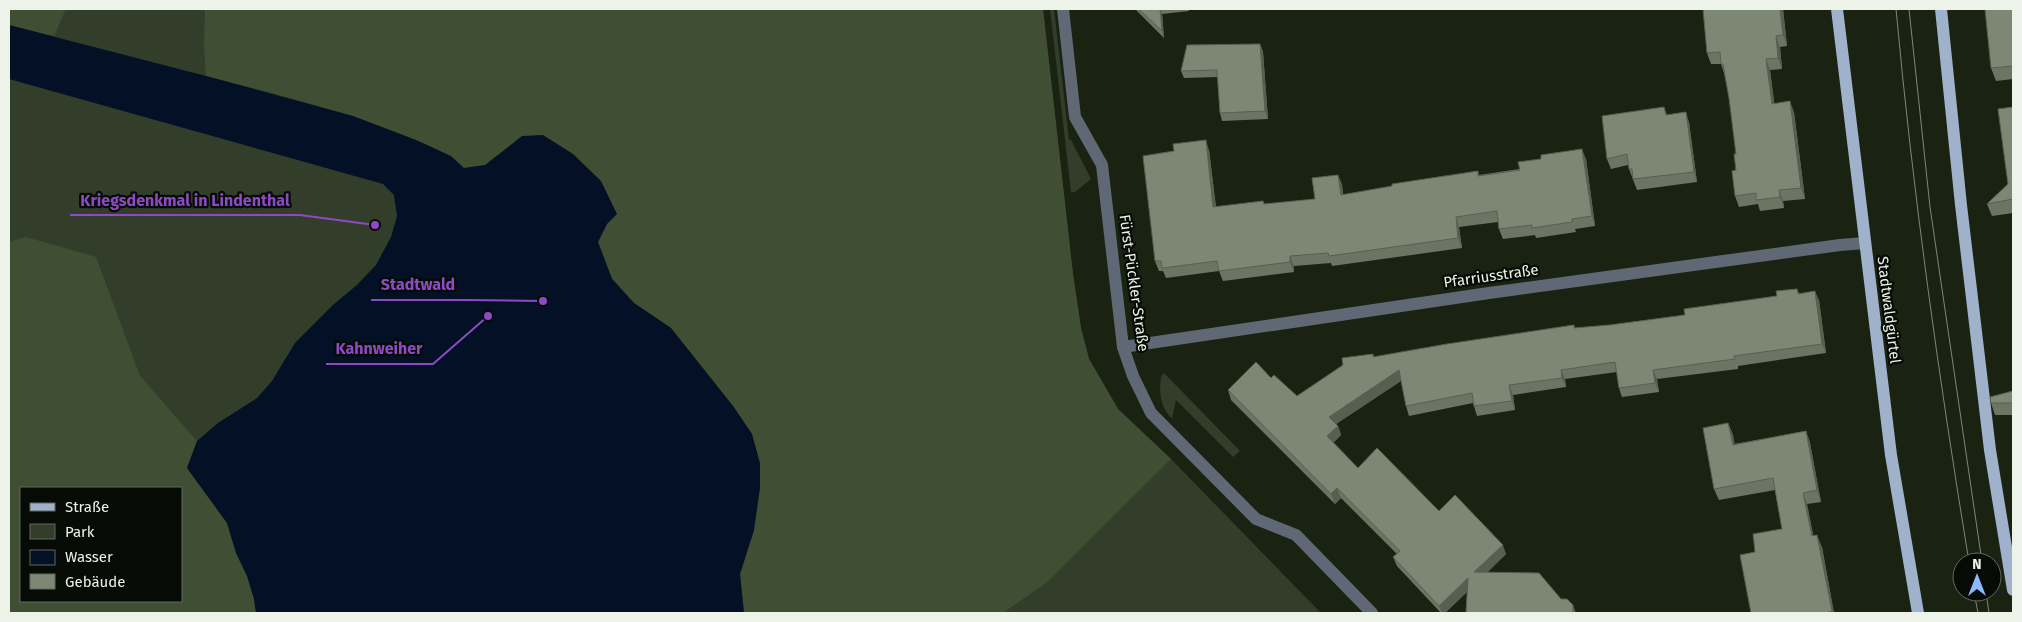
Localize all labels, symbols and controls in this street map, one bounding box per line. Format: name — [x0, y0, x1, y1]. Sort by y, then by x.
callout: Kriegsdenkmal in Lindenthal — [70, 184, 300, 215]
text: Kriegsdenkmal in Lindenthal — [80, 191, 290, 210]
street label: Fürst-Pückler-Straße — [1115, 213, 1153, 353]
street label: Stadtwaldgürtel — [1873, 255, 1905, 365]
street label: Pfarriusstraße — [1442, 260, 1540, 292]
callout: Stadtwald — [371, 269, 465, 300]
text: Stadtwald — [381, 275, 455, 294]
callout: Kahnweiher — [326, 333, 433, 364]
text: Kahnweiher — [335, 339, 423, 358]
legend — [20, 487, 182, 602]
text: Straße — [65, 498, 109, 516]
text: Park — [65, 523, 95, 541]
text: Wasser — [65, 548, 113, 566]
north arrow — [1952, 552, 2002, 602]
text: N — [1972, 556, 1982, 573]
text: Gebäude — [65, 573, 125, 591]

